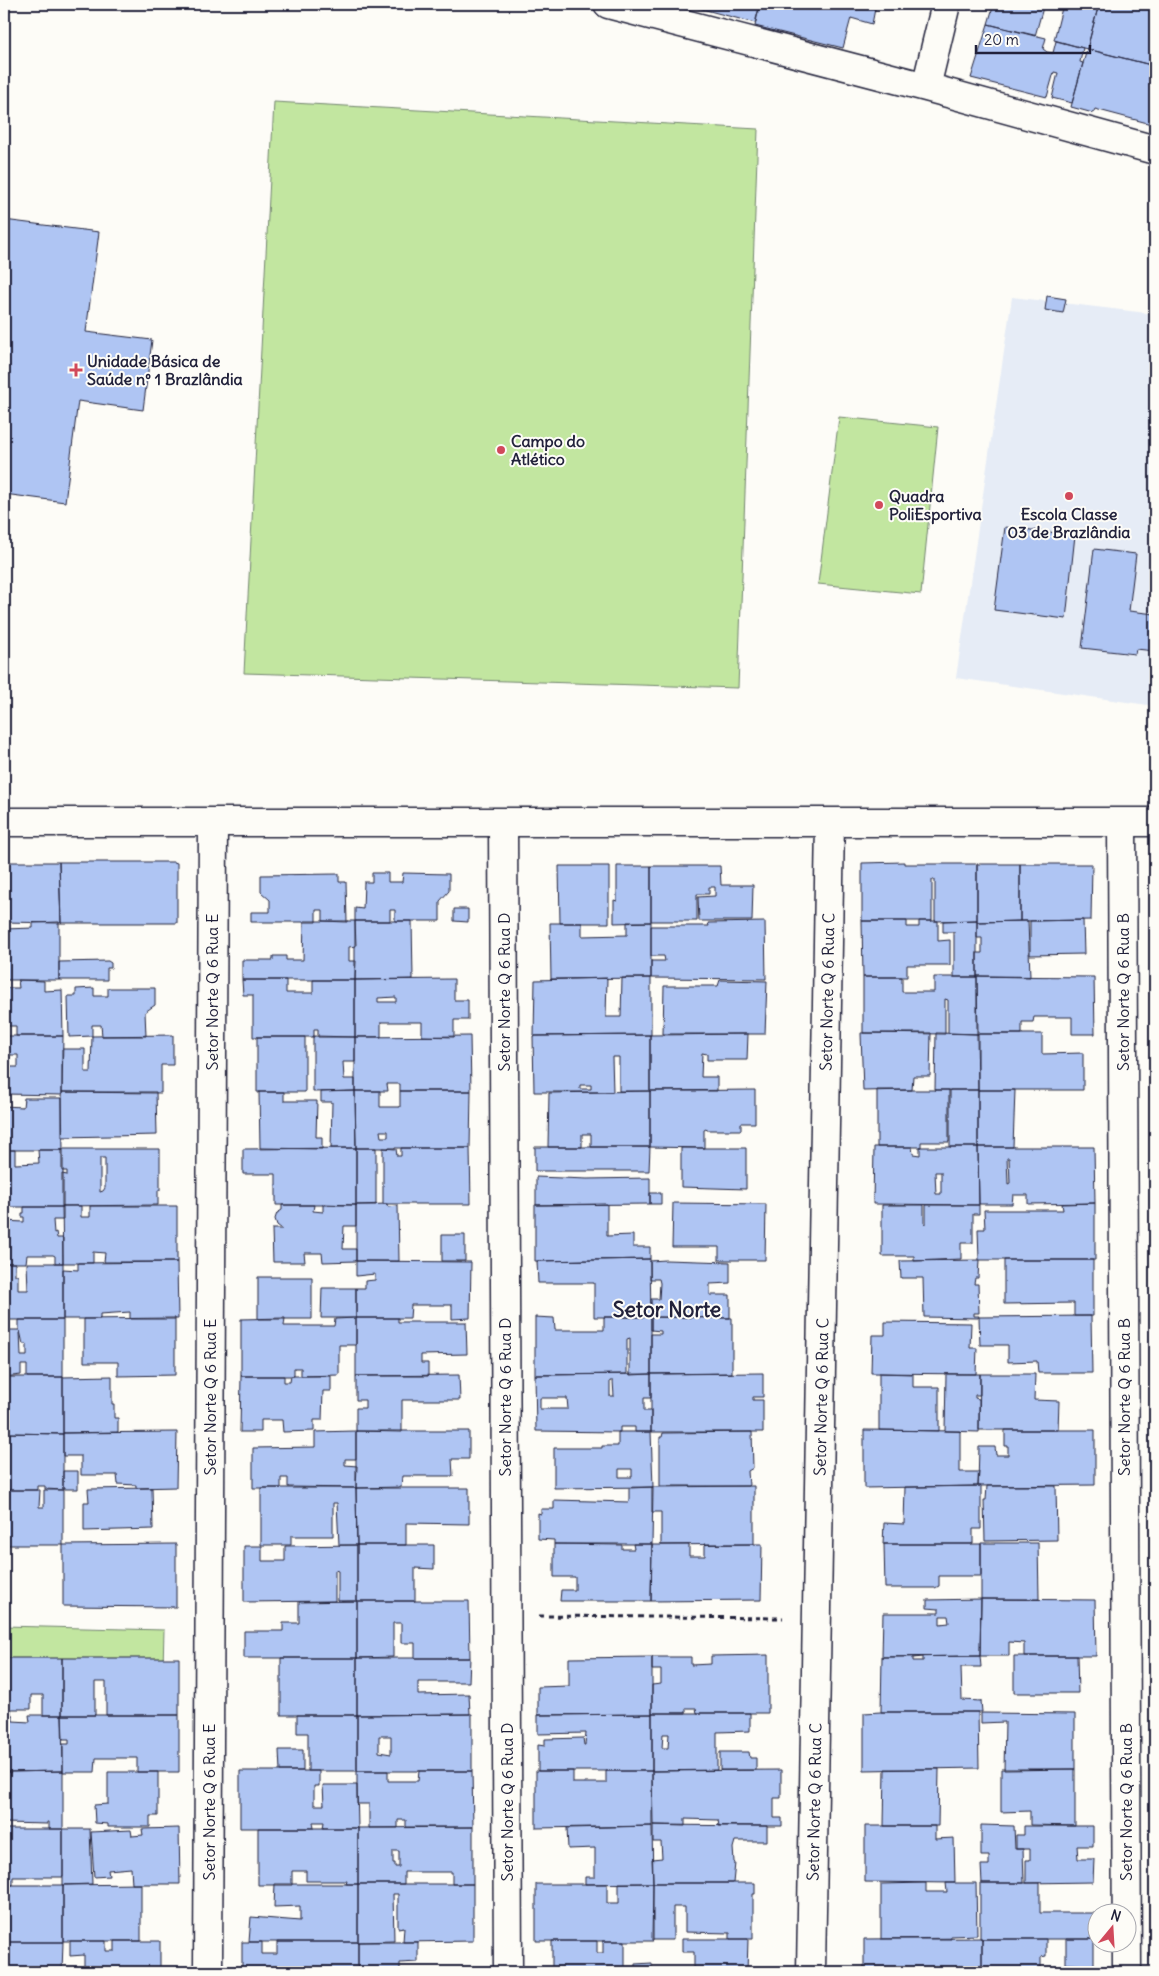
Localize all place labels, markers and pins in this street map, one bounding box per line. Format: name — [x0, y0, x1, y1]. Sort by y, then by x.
place label: Unidade Básica de Saúde nº 1 Brazlândia — [87, 351, 243, 389]
marker: Unidade Básica de Saúde nº 1 Brazlândia — [69, 363, 83, 377]
place label: Campo do Atlético — [511, 431, 585, 469]
marker: Campo do Atlético — [495, 444, 507, 456]
place label: Quadra PoliEsportiva — [889, 486, 982, 525]
marker: Escola Classe 03 de Brazlândia — [1063, 490, 1075, 502]
marker: Quadra PoliEsportiva — [873, 499, 885, 511]
place label: Escola Classe 03 de Brazlândia — [1008, 504, 1130, 542]

